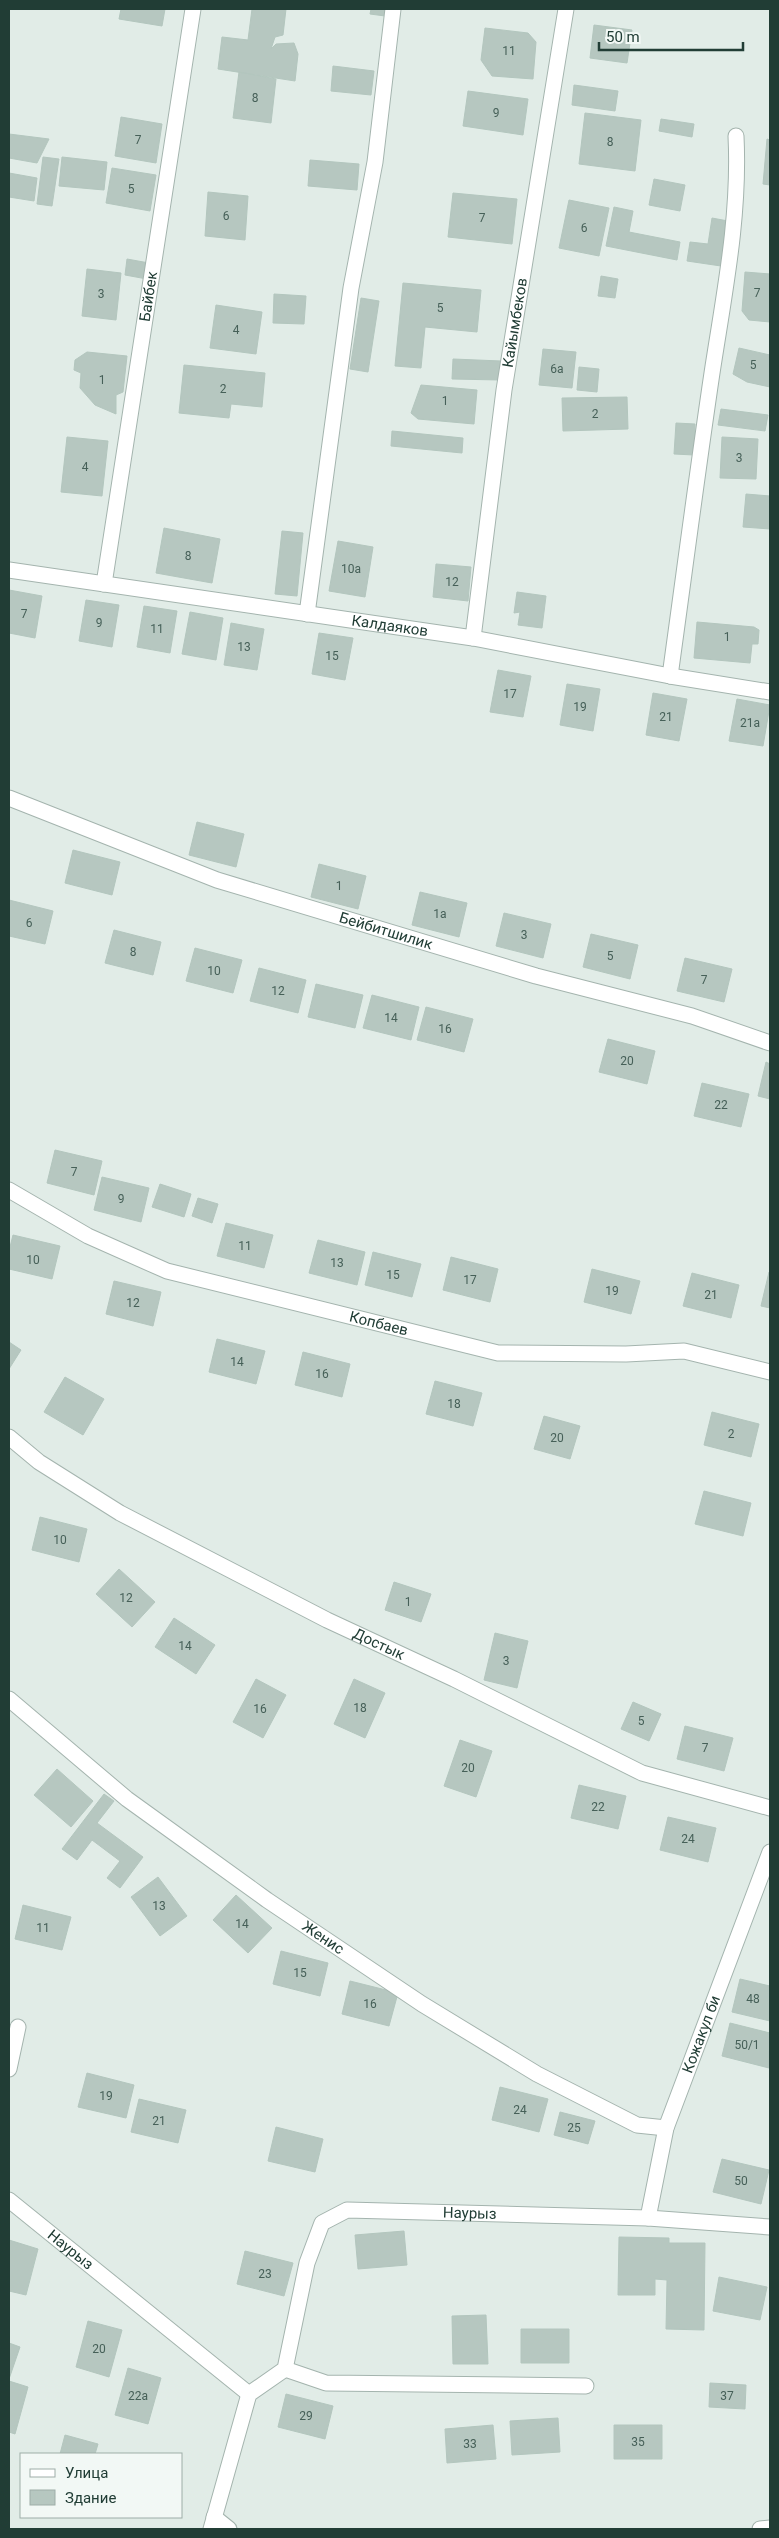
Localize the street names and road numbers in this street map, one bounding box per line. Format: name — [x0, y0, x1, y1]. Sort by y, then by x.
street label: Байбек — [136, 270, 161, 323]
street label: Кайымбеков — [499, 277, 531, 369]
street label: Калдаяков — [351, 611, 429, 640]
street label: Бейбитшилик — [337, 908, 435, 953]
street label: Копбаев — [348, 1308, 410, 1339]
street label: Достык — [350, 1624, 407, 1664]
street label: Женис — [299, 1917, 348, 1958]
street label: Кожакул би — [679, 1993, 724, 2076]
street label: Наурыз — [443, 2204, 497, 2223]
street label: Наурыз — [44, 2226, 97, 2274]

